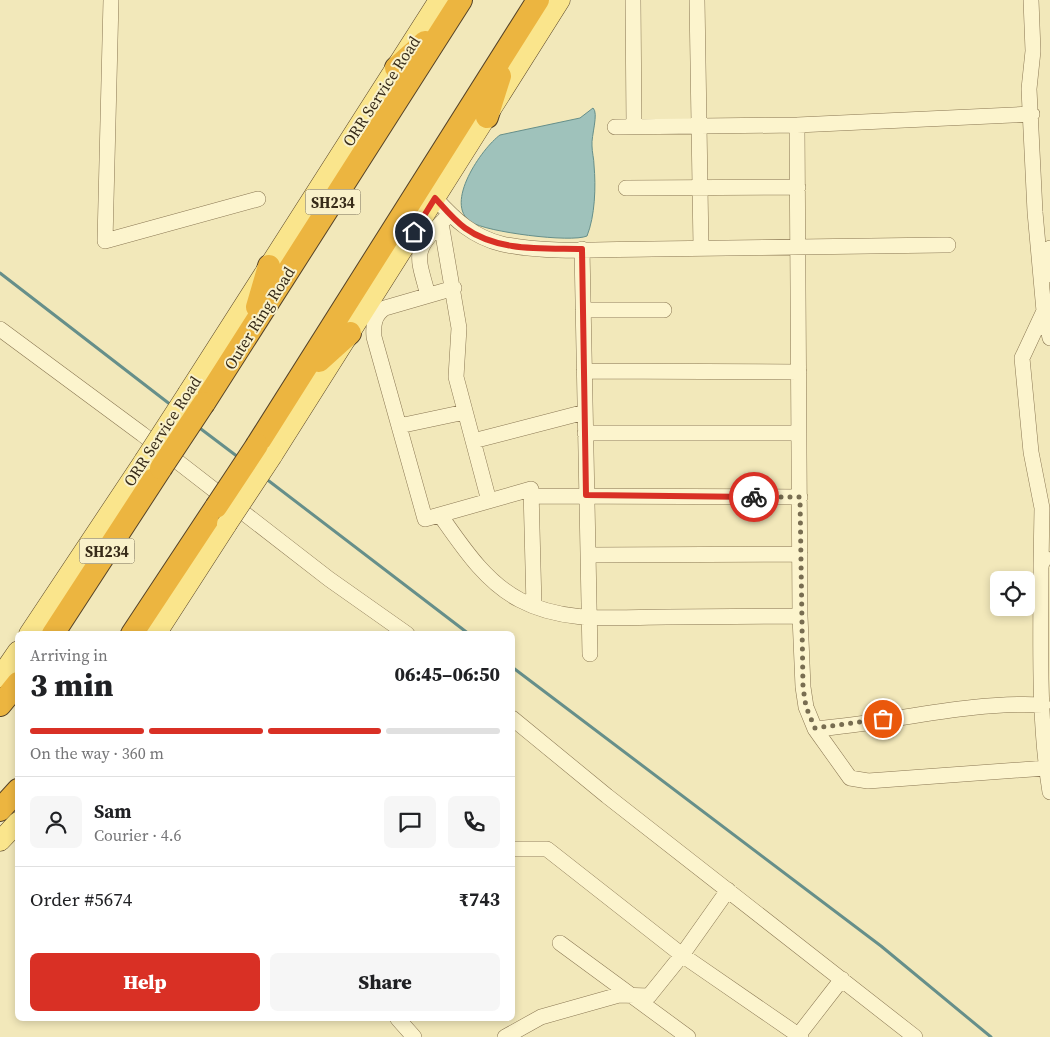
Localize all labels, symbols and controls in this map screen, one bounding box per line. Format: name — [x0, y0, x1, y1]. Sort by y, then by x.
street label: ORR Service Road — [337, 32, 425, 150]
road number: SH234 — [306, 190, 360, 214]
pin — [393, 211, 435, 253]
icon: home — [400, 218, 428, 246]
street label: Outer Ring Road — [218, 262, 300, 374]
street label: ORR Service Road — [118, 372, 206, 490]
courier — [729, 472, 779, 522]
icon: bike — [740, 483, 768, 511]
road number: SH234 — [80, 538, 134, 564]
map controls — [990, 571, 1035, 616]
button: locate — [990, 571, 1035, 616]
text: Arriving in — [30, 644, 108, 666]
text: 06:45–06:50 — [395, 661, 500, 687]
text: 3 min — [30, 663, 113, 707]
pin — [862, 698, 904, 740]
icon: bag — [869, 705, 897, 733]
text: On the way · 360 m — [30, 742, 164, 764]
button: person — [30, 796, 82, 848]
button: chat — [384, 796, 436, 848]
button: phone — [448, 796, 500, 848]
text: Sam — [94, 798, 132, 824]
text: Courier · 4.6 — [94, 824, 182, 846]
text: Order #5674 — [30, 886, 132, 912]
text: ₹743 — [459, 886, 500, 912]
button: Help — [30, 953, 260, 1011]
button: Share — [270, 953, 500, 1011]

